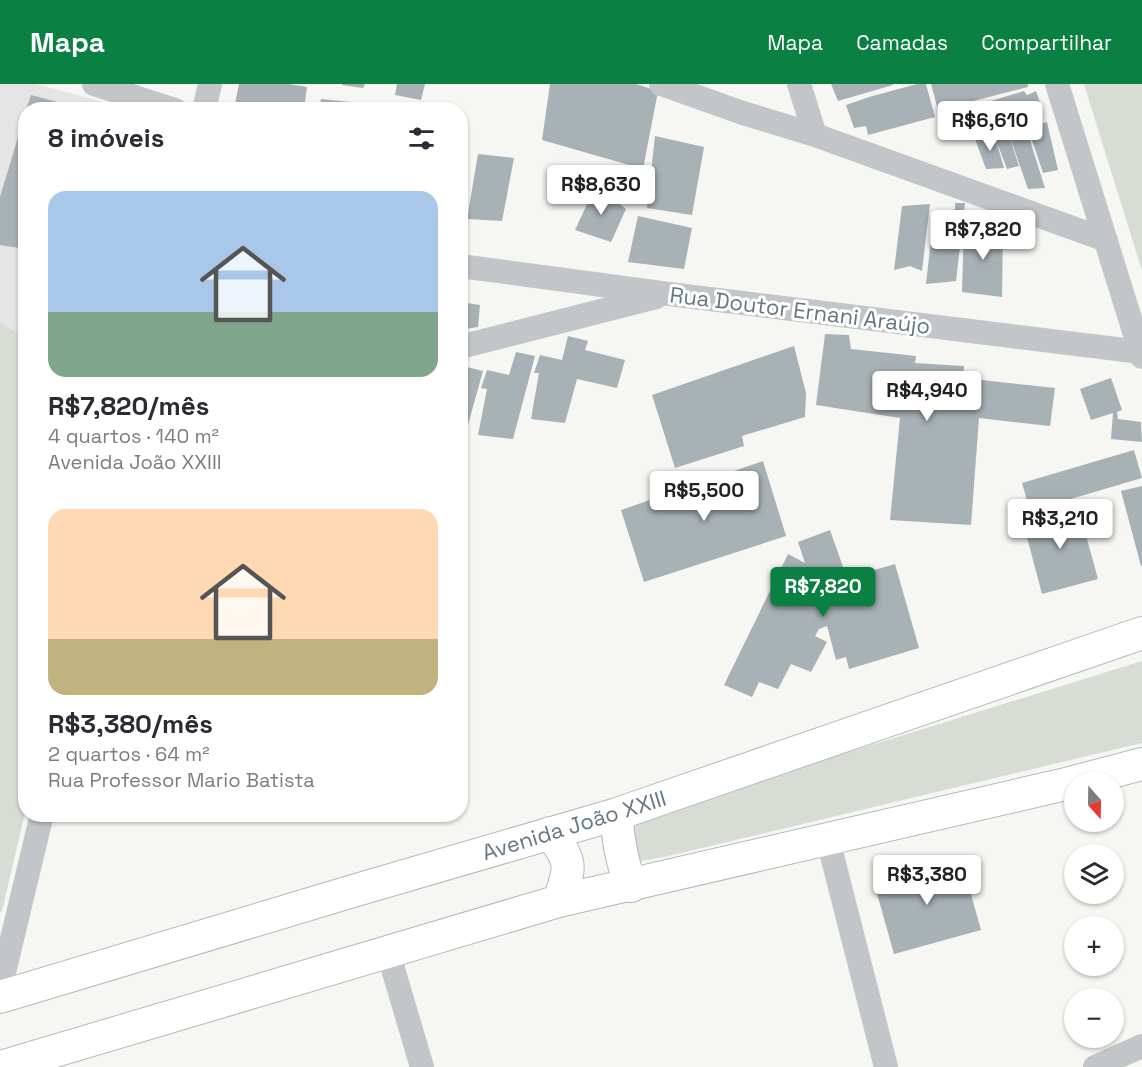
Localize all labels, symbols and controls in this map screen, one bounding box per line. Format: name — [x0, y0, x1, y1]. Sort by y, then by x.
text: Mapa — [30, 24, 105, 60]
text: Mapa — [767, 29, 823, 56]
text: Camadas — [856, 29, 948, 56]
text: Compartilhar — [981, 29, 1112, 56]
pin: R$6,610 — [935, 101, 1045, 152]
text: R$6,610 — [951, 107, 1029, 133]
text: 8 imóveis — [48, 121, 164, 155]
icon: filters — [405, 122, 438, 155]
pin: R$8,630 — [546, 165, 656, 216]
text: R$8,630 — [561, 171, 641, 197]
pin: R$7,820 — [928, 210, 1038, 261]
text: R$7,820 — [944, 216, 1022, 242]
icon: home — [189, 230, 297, 338]
street label: Rua Doutor Ernani Araújo — [668, 280, 932, 340]
pin: R$4,940 — [872, 371, 982, 422]
text: R$4,940 — [886, 377, 968, 403]
text: R$7,820/mês — [48, 389, 209, 423]
text: 4 quartos · 140 m² — [48, 423, 219, 449]
text: Avenida João XXIII — [48, 449, 222, 475]
pin: R$5,500 — [649, 471, 759, 522]
text: R$5,500 — [664, 477, 744, 503]
pin: R$3,210 — [1005, 499, 1115, 550]
text: R$3,210 — [1022, 505, 1098, 531]
icon: home — [189, 548, 297, 656]
pin: R$7,820 — [768, 567, 878, 618]
text: R$7,820 — [784, 573, 862, 599]
text: R$3,380/mês — [48, 707, 213, 741]
text: 2 quartos · 64 m² — [48, 741, 210, 767]
text: Rua Professor Mario Batista — [48, 767, 315, 793]
north arrow — [1064, 772, 1124, 832]
map controls — [1064, 772, 1124, 1048]
street label: Avenida João XXIII — [479, 784, 669, 866]
button: layers — [1064, 844, 1124, 904]
pin: R$3,380 — [872, 855, 982, 906]
text: R$3,380 — [887, 861, 967, 887]
button: + — [1064, 916, 1124, 976]
button: − — [1064, 988, 1124, 1048]

